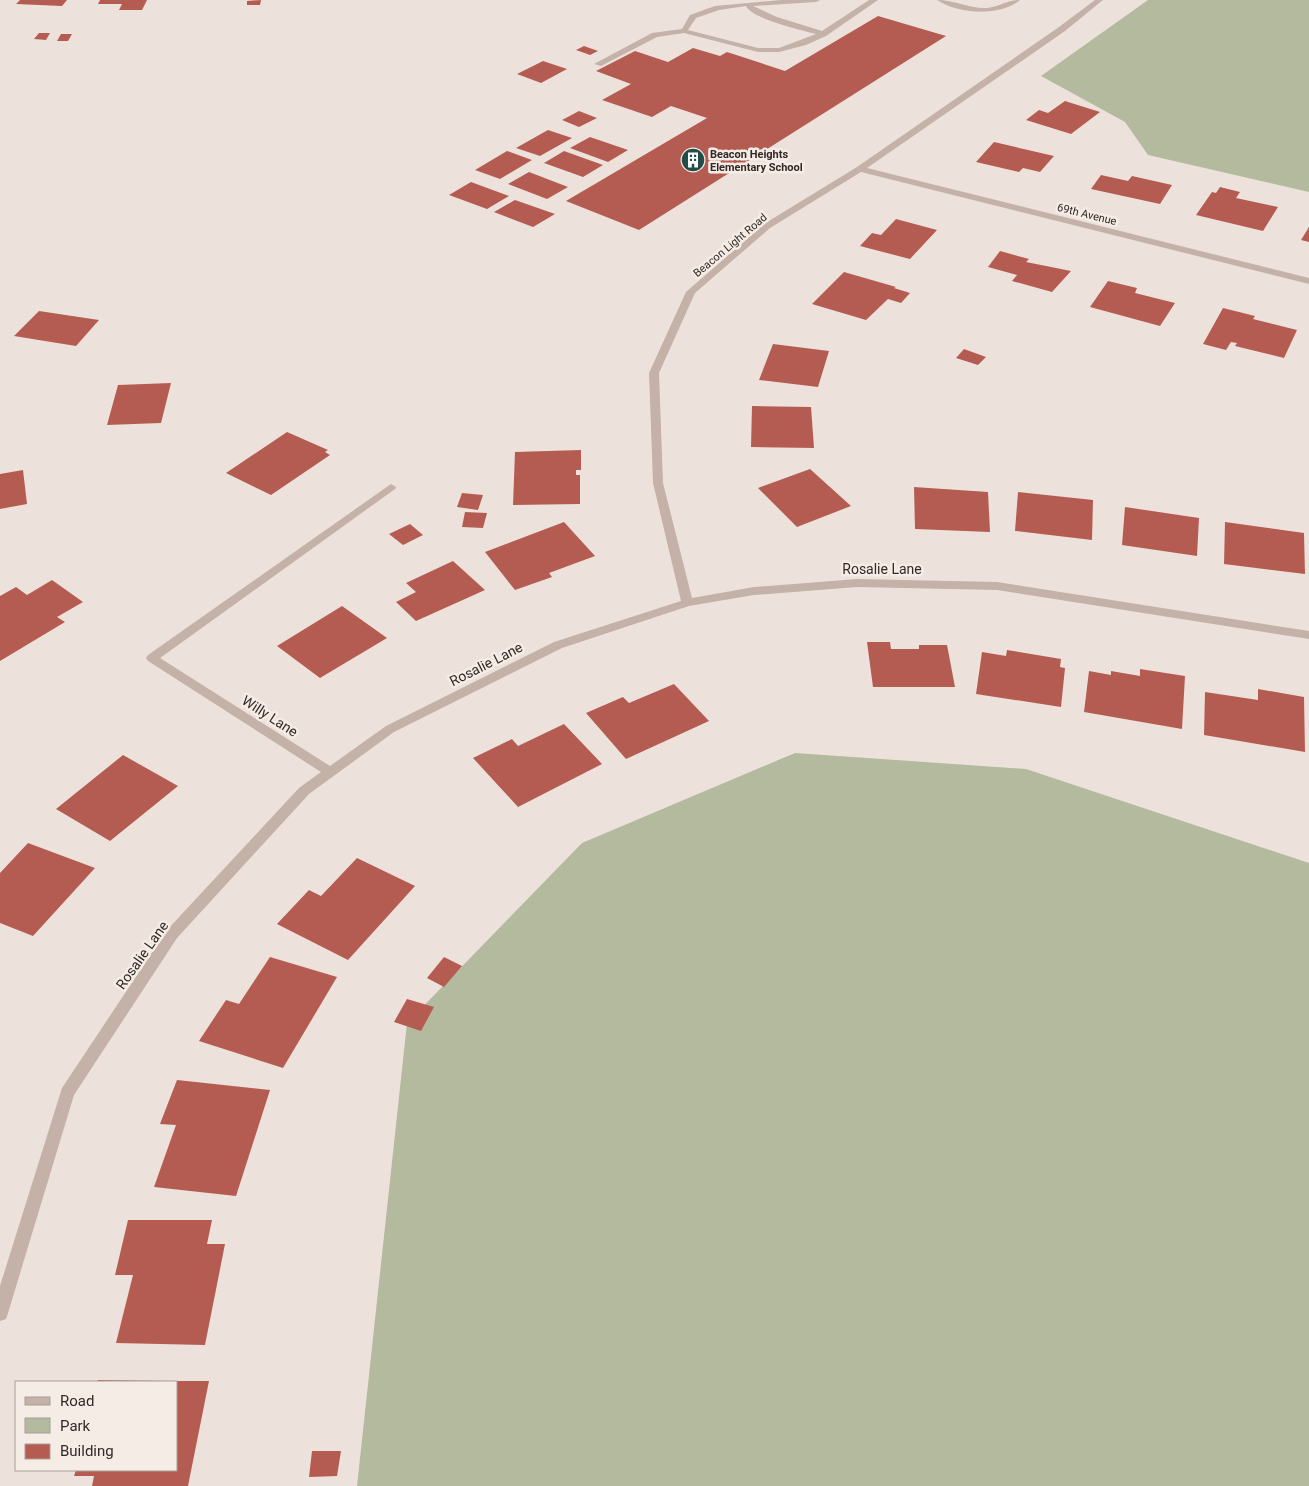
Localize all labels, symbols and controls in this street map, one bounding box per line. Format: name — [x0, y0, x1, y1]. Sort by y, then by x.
building icon: Beacon Heights Elementary School — [680, 147, 706, 173]
place label: Beacon Heights Elementary School — [710, 148, 803, 174]
street label: 69th Avenue — [1056, 201, 1118, 228]
street label: Beacon Light Road — [691, 211, 770, 280]
street label: Rosalie Lane — [842, 561, 922, 577]
street label: Rosalie Lane — [447, 639, 525, 689]
street label: Willy Lane — [239, 692, 301, 740]
street label: Rosalie Lane — [113, 918, 171, 992]
legend — [15, 1381, 178, 1471]
text: Road — [60, 1392, 94, 1410]
text: Park — [60, 1417, 91, 1435]
text: Building — [60, 1442, 114, 1460]

